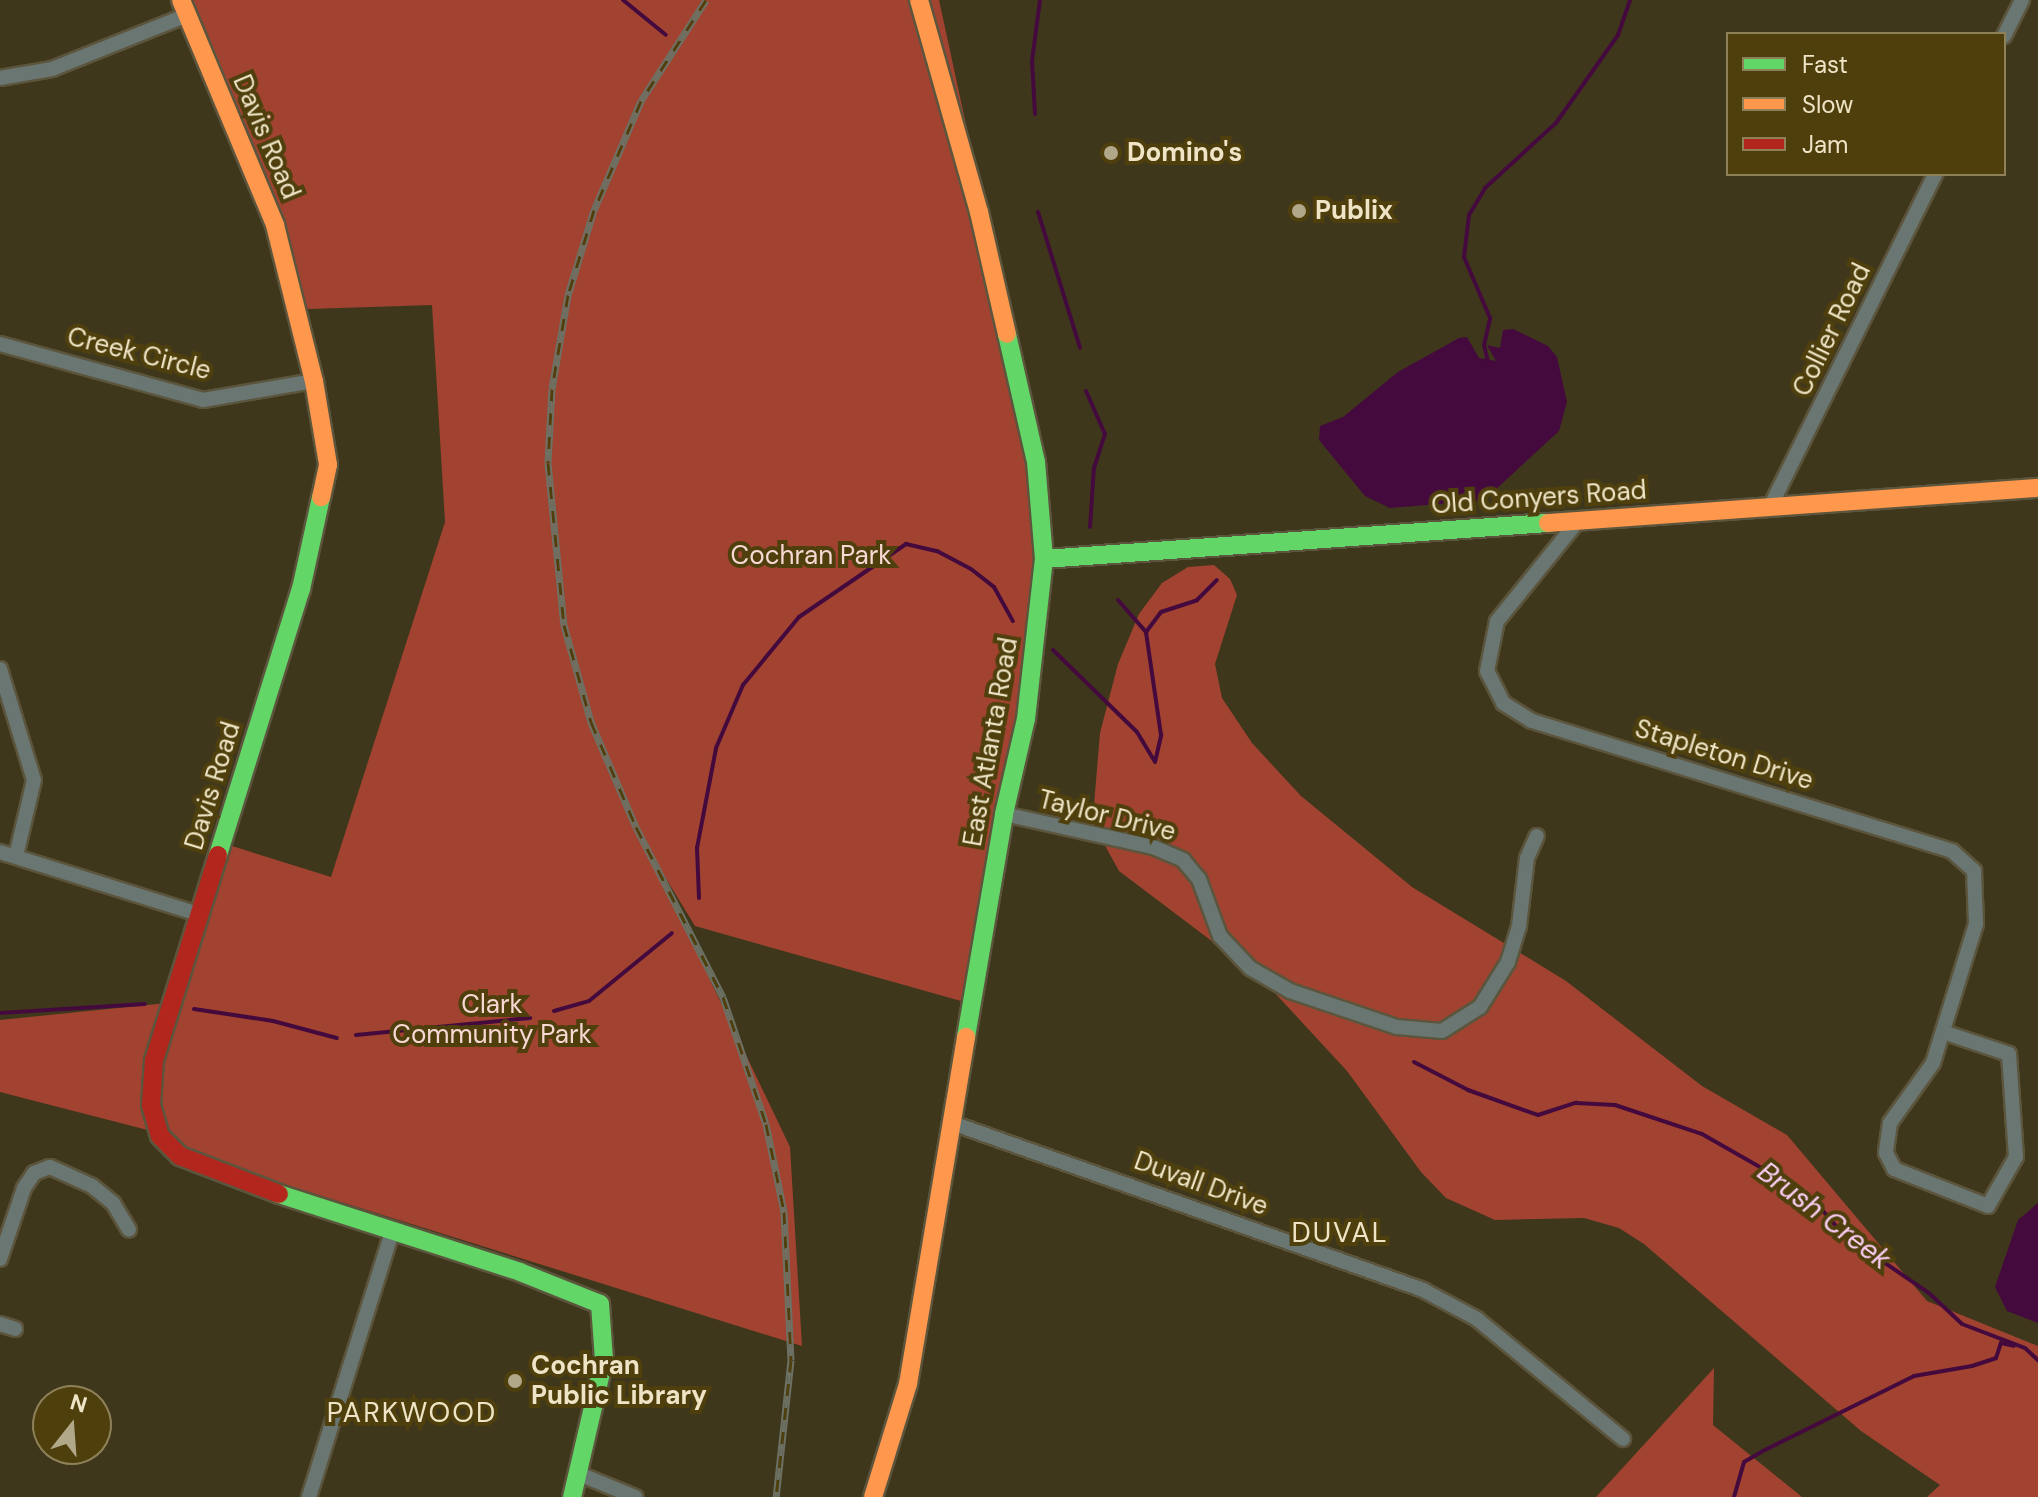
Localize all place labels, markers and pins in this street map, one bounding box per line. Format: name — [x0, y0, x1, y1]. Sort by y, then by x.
place label: Domino's — [1127, 137, 1242, 169]
marker: Domino's — [1102, 144, 1120, 162]
place label: Publix — [1315, 195, 1393, 227]
marker: Publix — [1290, 202, 1308, 220]
place label: Cochran Public Library — [531, 1350, 707, 1412]
marker: Cochran Public Library — [506, 1372, 524, 1390]

